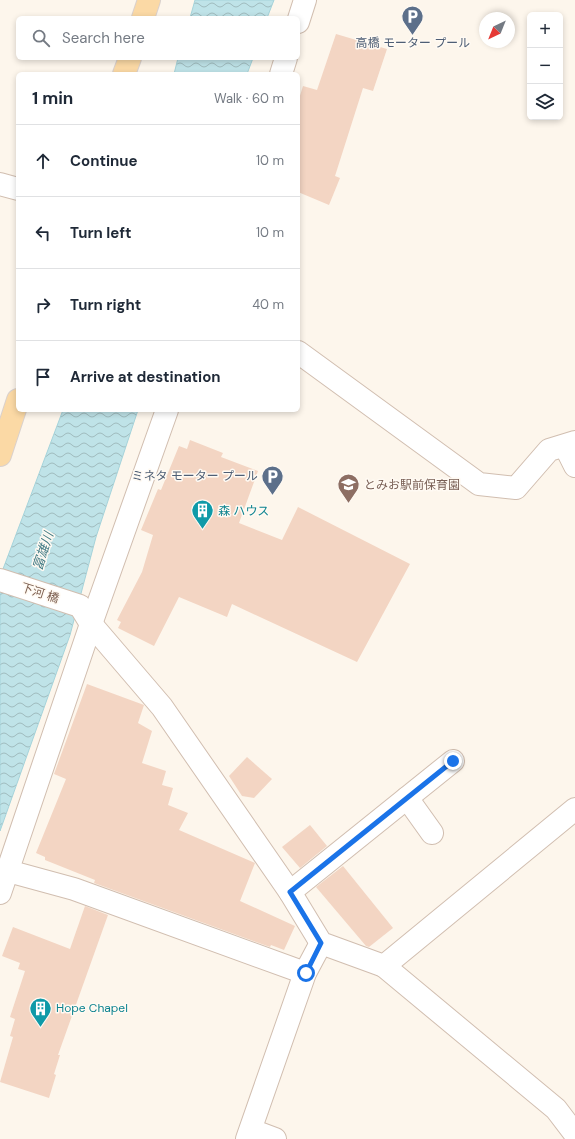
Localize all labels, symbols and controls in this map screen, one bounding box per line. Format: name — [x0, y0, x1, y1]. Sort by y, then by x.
parking icon: 高橋 モーター プール — [400, 3, 426, 36]
north arrow — [479, 12, 515, 48]
map controls — [527, 12, 563, 120]
button: + — [527, 12, 563, 48]
search box — [16, 16, 300, 60]
icon: search — [30, 27, 52, 49]
text: Search here — [62, 28, 145, 48]
place label: 高橋 モーター プール — [356, 35, 470, 51]
button: − — [527, 48, 563, 84]
button: layers — [527, 84, 563, 120]
text: 1 min — [32, 87, 73, 109]
text: Walk · 60 m — [214, 90, 284, 107]
icon: ahead — [32, 150, 54, 172]
text: Continue — [70, 151, 138, 171]
text: 10 m — [256, 152, 284, 169]
icon: left — [32, 222, 54, 244]
text: Turn left — [70, 223, 131, 243]
text: 10 m — [256, 224, 284, 241]
icon: right — [32, 294, 54, 316]
text: Turn right — [70, 295, 141, 315]
text: 40 m — [252, 296, 284, 313]
icon: arrive — [32, 366, 54, 388]
text: Arrive at destination — [70, 367, 221, 387]
parking icon: ミネタ モーター プール — [260, 463, 286, 496]
place label: ミネタ モーター プール — [132, 468, 258, 484]
school or university icon: とみお駅前保育園 — [336, 472, 362, 505]
place label: とみお駅前保育園 — [364, 477, 460, 493]
building icon: 森 ハウス — [189, 498, 215, 531]
place label: 森 ハウス — [218, 503, 269, 519]
water label: 富雄川 — [29, 528, 58, 572]
street label: 下河 橋 — [19, 579, 61, 607]
route end — [444, 752, 462, 770]
route start — [297, 964, 315, 982]
building icon: Hope Chapel — [27, 995, 53, 1028]
place label: Hope Chapel — [56, 1000, 128, 1016]

